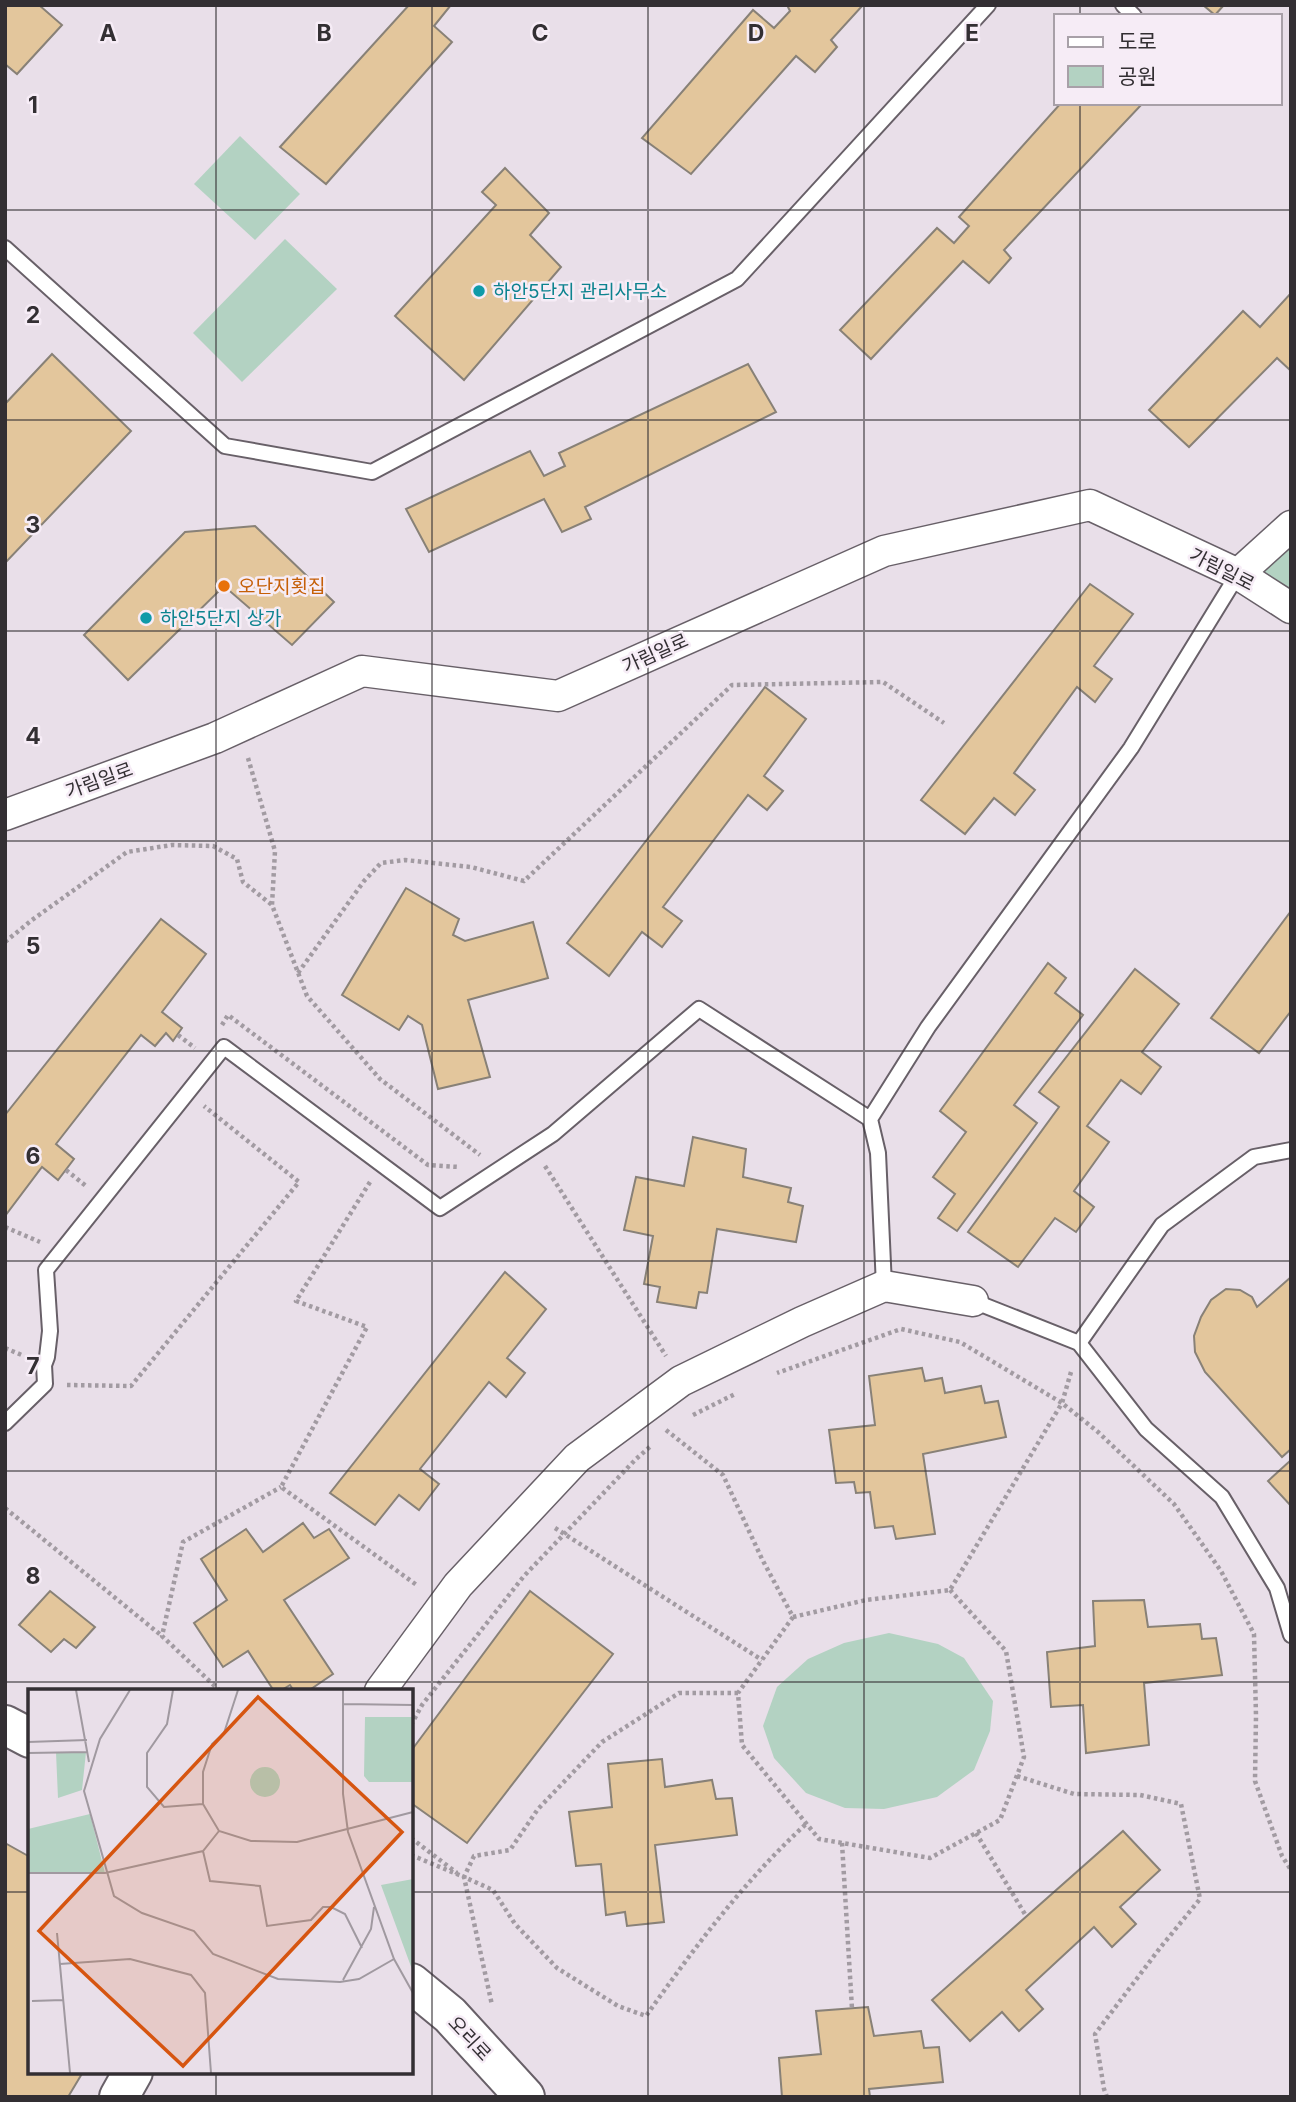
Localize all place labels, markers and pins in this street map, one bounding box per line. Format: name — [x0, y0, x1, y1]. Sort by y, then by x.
place label: 하안5단지 관리사무소 — [493, 280, 667, 303]
marker: 하안5단지 관리사무소 — [471, 283, 487, 299]
place label: 오단지횟집 — [238, 575, 325, 598]
marker: 오단지횟집 — [216, 578, 232, 594]
place label: 하안5단지 상가 — [160, 607, 282, 630]
marker: 하안5단지 상가 — [138, 610, 154, 626]

